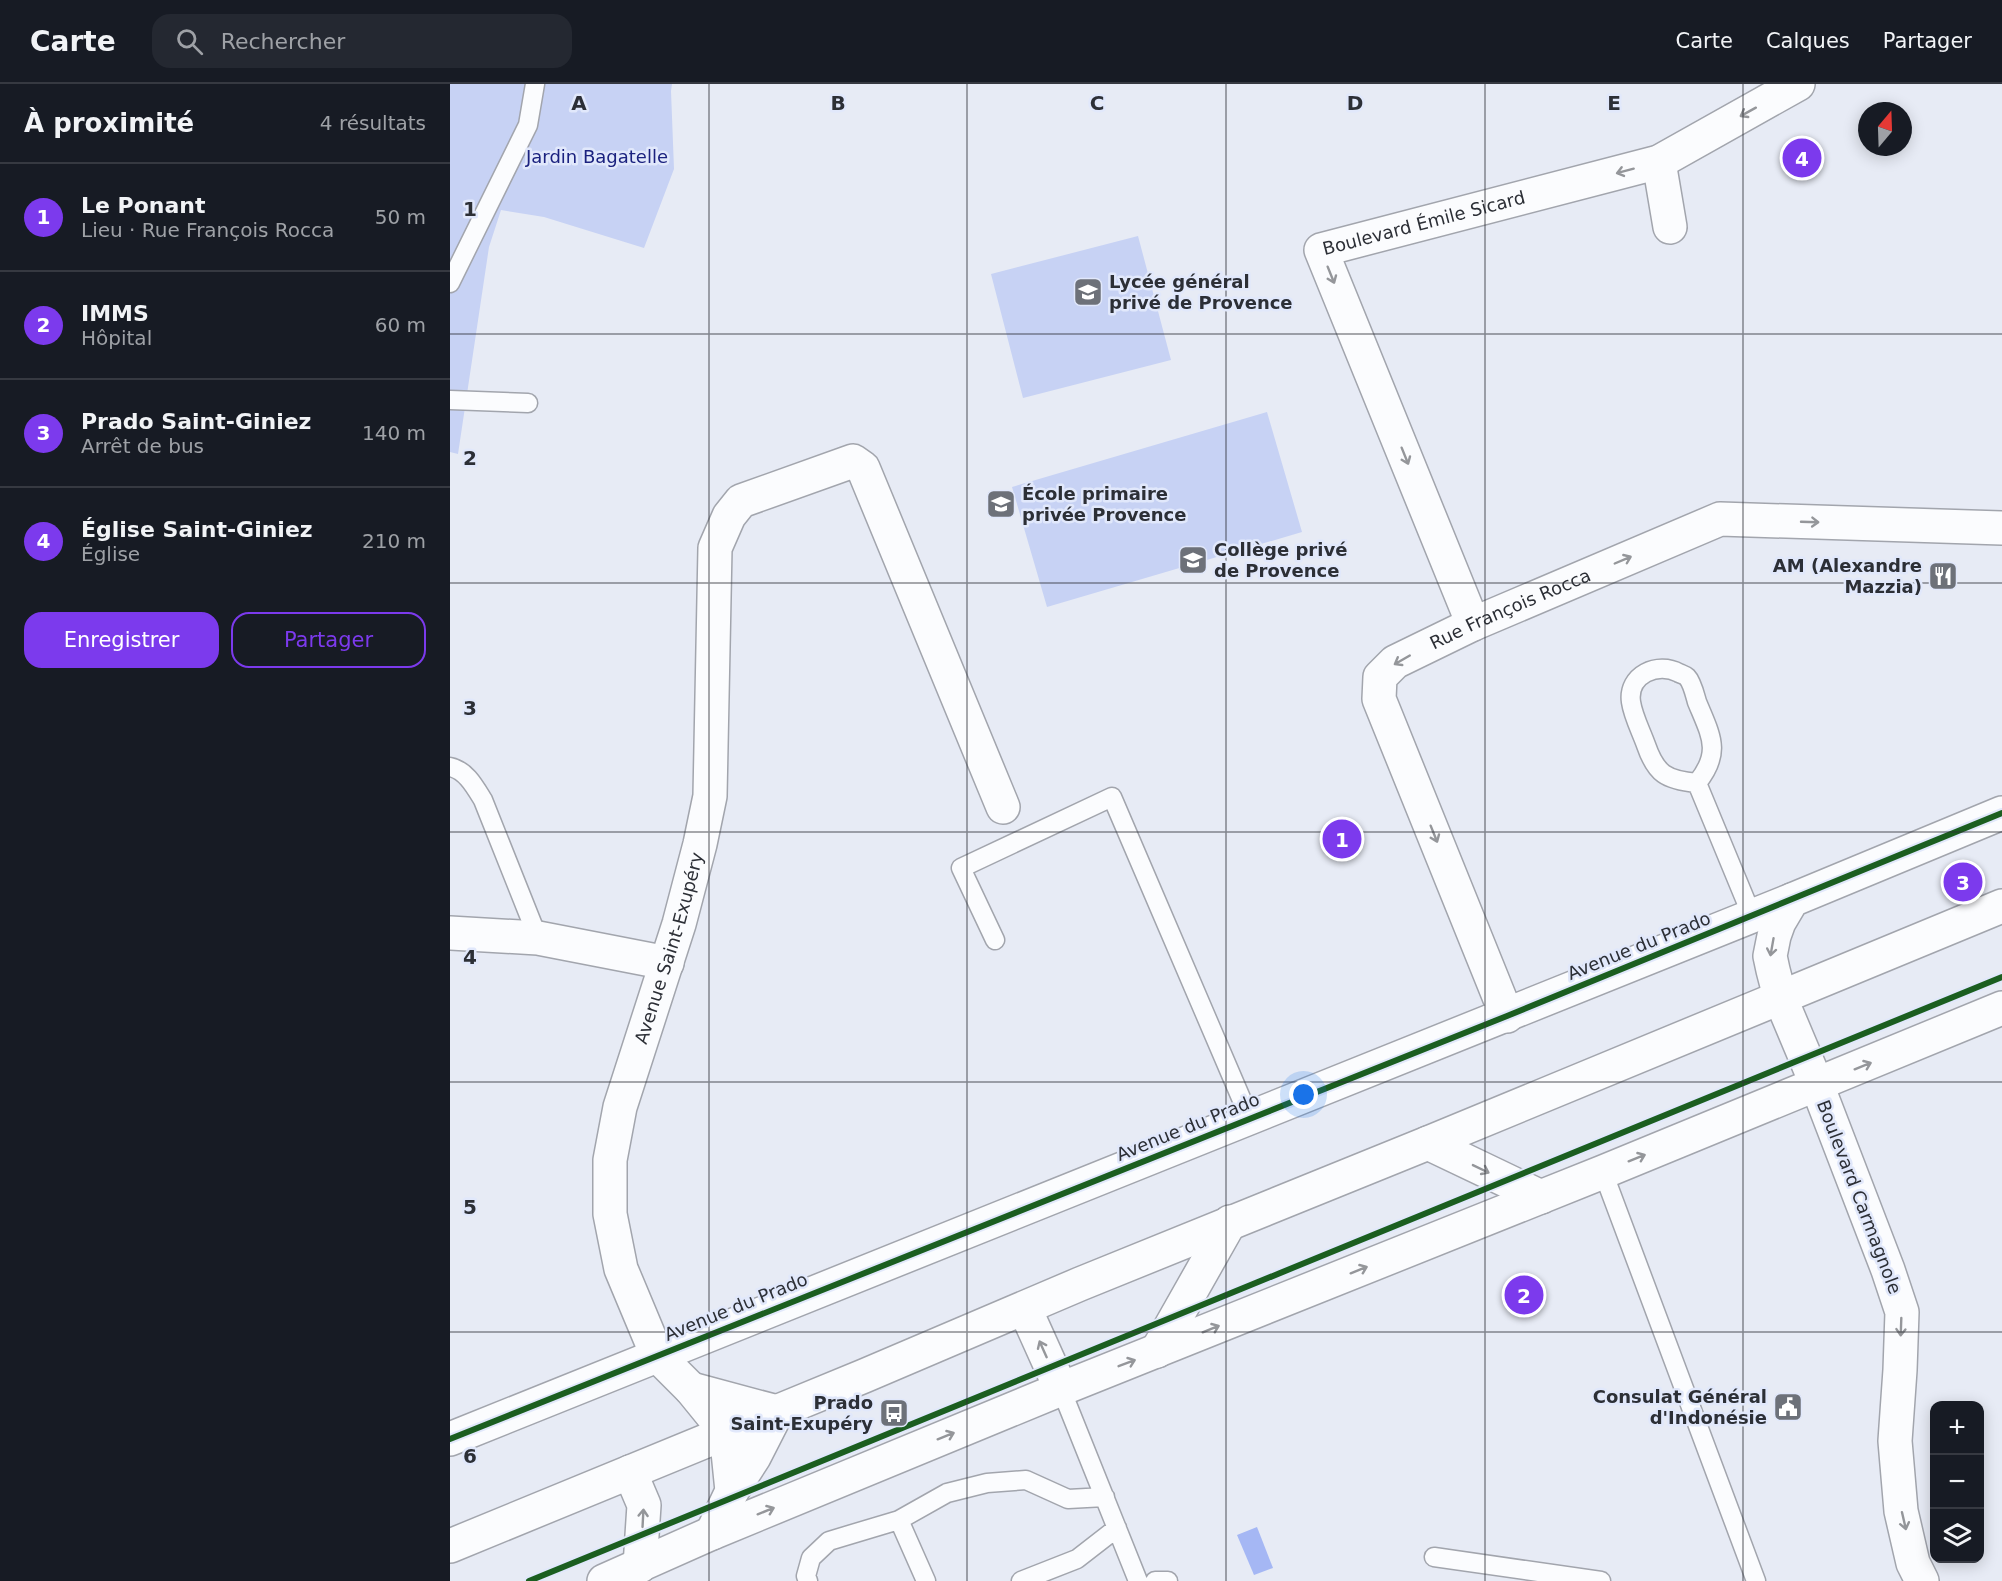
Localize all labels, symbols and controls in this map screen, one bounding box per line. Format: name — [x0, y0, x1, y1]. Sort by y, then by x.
search box — [152, 14, 572, 68]
text: Carte — [30, 25, 116, 58]
icon: search — [173, 25, 206, 58]
text: Rechercher — [221, 29, 345, 54]
text: Carte — [1676, 29, 1733, 53]
text: Calques — [1766, 29, 1850, 53]
text: Partager — [1883, 29, 1972, 53]
text: A — [571, 91, 587, 115]
text: B — [830, 91, 846, 115]
text: C — [1090, 91, 1104, 115]
text: D — [1347, 91, 1363, 115]
text: E — [1607, 91, 1621, 115]
north arrow — [1858, 102, 1912, 156]
one-way arrow — [1739, 107, 1757, 118]
text: À proximité — [24, 108, 194, 138]
text: 4 résultats — [320, 111, 426, 135]
pin: 4 — [1782, 136, 1822, 181]
park label: Jardin Bagatelle — [525, 146, 668, 167]
one-way arrow — [1616, 165, 1635, 177]
street label: Boulevard Émile Sicard — [1320, 186, 1527, 259]
text: Le Ponant — [81, 193, 206, 218]
text: 1 — [463, 197, 477, 221]
text: 1 — [37, 205, 50, 229]
text: 50 m — [375, 205, 426, 229]
text: Lieu · Rue François Rocca — [81, 218, 334, 242]
one-way arrow — [1327, 266, 1338, 284]
place label: Lycée général privé de Provence — [1109, 271, 1293, 313]
school or university icon: Lycée général privé de Provence — [1072, 276, 1104, 308]
text: IMMS — [81, 301, 149, 326]
text: 2 — [37, 313, 50, 337]
text: 60 m — [375, 313, 426, 337]
text: Hôpital — [81, 326, 152, 350]
text: Prado Saint-Giniez — [81, 409, 311, 434]
text: 3 — [37, 421, 50, 445]
text: 140 m — [362, 421, 426, 445]
text: Arrêt de bus — [81, 434, 204, 458]
text: 2 — [463, 446, 477, 470]
one-way arrow — [1400, 446, 1411, 465]
place label: École primaire privée Provence — [1022, 483, 1186, 525]
school or university icon: École primaire privée Provence — [985, 488, 1017, 520]
one-way arrow — [1799, 516, 1819, 527]
text: Église Saint-Giniez — [81, 517, 313, 542]
text: 4 — [37, 529, 50, 553]
text: 210 m — [362, 529, 426, 553]
place label: Collège privé de Provence — [1214, 539, 1347, 581]
text: Église — [81, 542, 140, 566]
school or university icon: Collège privé de Provence — [1177, 544, 1209, 576]
one-way arrow — [1613, 554, 1632, 565]
place label: AM (Alexandre Mazzia) — [1773, 555, 1922, 597]
restaurant icon: AM (Alexandre Mazzia) — [1927, 560, 1959, 592]
street label: Rue François Rocca — [1426, 564, 1594, 653]
button: Enregistrer — [24, 612, 219, 668]
button: Partager — [231, 612, 426, 668]
one-way arrow — [1394, 654, 1411, 666]
text: 3 — [463, 696, 477, 720]
pin: 1 — [1322, 816, 1362, 861]
one-way arrow — [1429, 824, 1440, 842]
street label: Avenue Saint-Exupéry — [630, 850, 707, 1046]
pin: 3 — [1944, 860, 1982, 904]
street label: Avenue du Prado — [1564, 907, 1713, 984]
one-way arrow — [1766, 937, 1777, 956]
text: 4 — [463, 945, 477, 969]
one-way arrow — [1853, 1060, 1872, 1071]
your location — [1289, 1080, 1318, 1109]
street label: Avenue du Prado — [1113, 1088, 1262, 1165]
street label: Boulevard Carmagnole — [1813, 1097, 1906, 1297]
one-way arrow — [1627, 1152, 1646, 1163]
one-way arrow — [1472, 1163, 1489, 1175]
text: 5 — [463, 1195, 477, 1219]
one-way arrow — [1349, 1264, 1367, 1275]
street label: Avenue du Prado — [661, 1268, 810, 1345]
pin: 2 — [1504, 1272, 1544, 1318]
one-way arrow — [1896, 1316, 1907, 1336]
one-way arrow — [1201, 1323, 1220, 1334]
one-way arrow — [1037, 1340, 1049, 1358]
one-way arrow — [1117, 1357, 1136, 1368]
place label: Consulat Général d'Indonésie — [1593, 1386, 1767, 1428]
public building icon: Consulat Général d'Indonésie — [1772, 1391, 1804, 1423]
place label: Prado Saint-Exupéry — [730, 1392, 873, 1434]
bus stop icon: Prado Saint-Exupéry — [878, 1397, 910, 1429]
map controls — [1930, 1401, 1984, 1563]
button: + — [1930, 1401, 1984, 1455]
one-way arrow — [937, 1430, 955, 1441]
text: 6 — [463, 1444, 477, 1468]
button: − — [1930, 1455, 1984, 1509]
one-way arrow — [756, 1505, 775, 1516]
one-way arrow — [638, 1508, 649, 1528]
button: layers — [1930, 1509, 1984, 1563]
one-way arrow — [1898, 1511, 1910, 1530]

